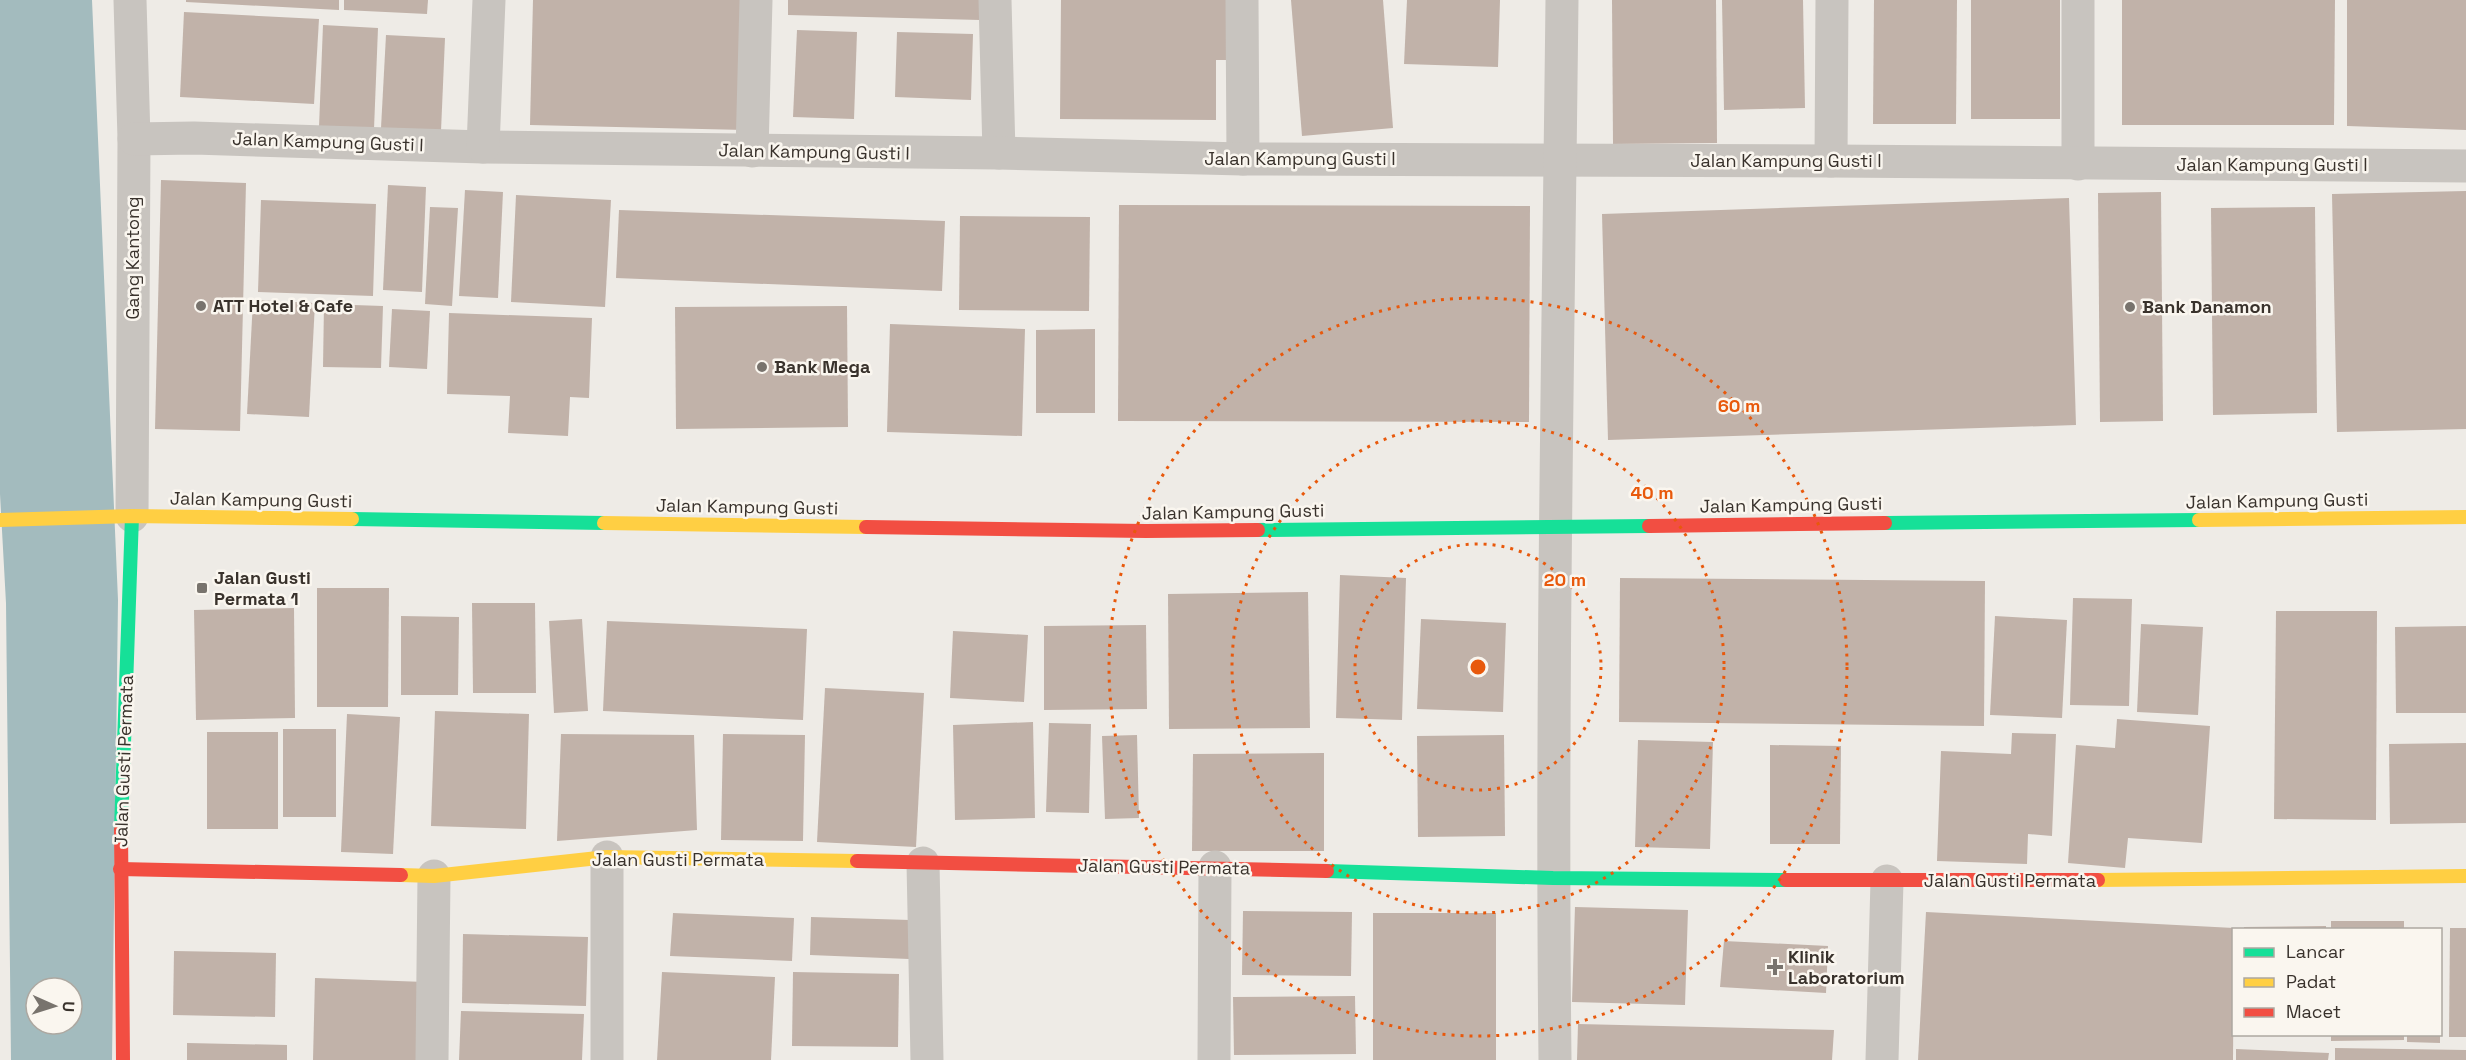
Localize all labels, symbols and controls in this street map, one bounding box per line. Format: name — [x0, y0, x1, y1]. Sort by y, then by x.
street label: Jalan Kampung Gusti I — [232, 127, 424, 156]
street label: Jalan Kampung Gusti I — [718, 138, 910, 165]
street label: Jalan Kampung Gusti I — [1204, 147, 1396, 170]
street label: Jalan Kampung Gusti I — [1690, 149, 1882, 172]
street label: Jalan Kampung Gusti I — [2176, 153, 2368, 176]
street label: Gang Kantong — [121, 196, 144, 320]
place label: ATT Hotel & Cafe — [213, 294, 353, 317]
place label: Bank Danamon — [2142, 295, 2272, 318]
marker: ATT Hotel & Cafe — [194, 299, 208, 313]
marker: Bank Danamon — [2123, 300, 2137, 314]
place label: Bank Mega — [774, 355, 871, 378]
marker: Bank Mega — [755, 360, 769, 374]
text: 60 m — [1718, 394, 1760, 417]
text: 40 m — [1630, 481, 1674, 504]
street label: Jalan Kampung Gusti — [170, 486, 352, 513]
street label: Jalan Kampung Gusti — [2186, 487, 2368, 514]
street label: Jalan Kampung Gusti — [1700, 491, 1882, 518]
street label: Jalan Kampung Gusti — [656, 493, 838, 520]
street label: Jalan Kampung Gusti — [1142, 498, 1324, 525]
place label: Jalan Gusti Permata 1 — [214, 566, 311, 610]
text: 20 m — [1544, 568, 1586, 591]
marker: Jalan Gusti Permata 1 — [195, 581, 209, 595]
centre of rings — [1468, 657, 1488, 677]
street label: Jalan Gusti Permata — [109, 674, 138, 847]
street label: Jalan Gusti Permata — [592, 848, 764, 871]
street label: Jalan Gusti Permata — [1078, 853, 1250, 880]
street label: Jalan Gusti Permata — [1924, 869, 2096, 892]
legend — [2232, 928, 2442, 1036]
text: Lancar — [2286, 940, 2345, 963]
place label: Klinik Laboratorium — [1788, 945, 1905, 989]
marker: Klinik Laboratorium — [1766, 958, 1784, 976]
text: Padat — [2286, 970, 2336, 993]
north arrow — [24, 976, 84, 1036]
text: Macet — [2286, 1000, 2341, 1023]
text: U — [58, 1001, 79, 1013]

